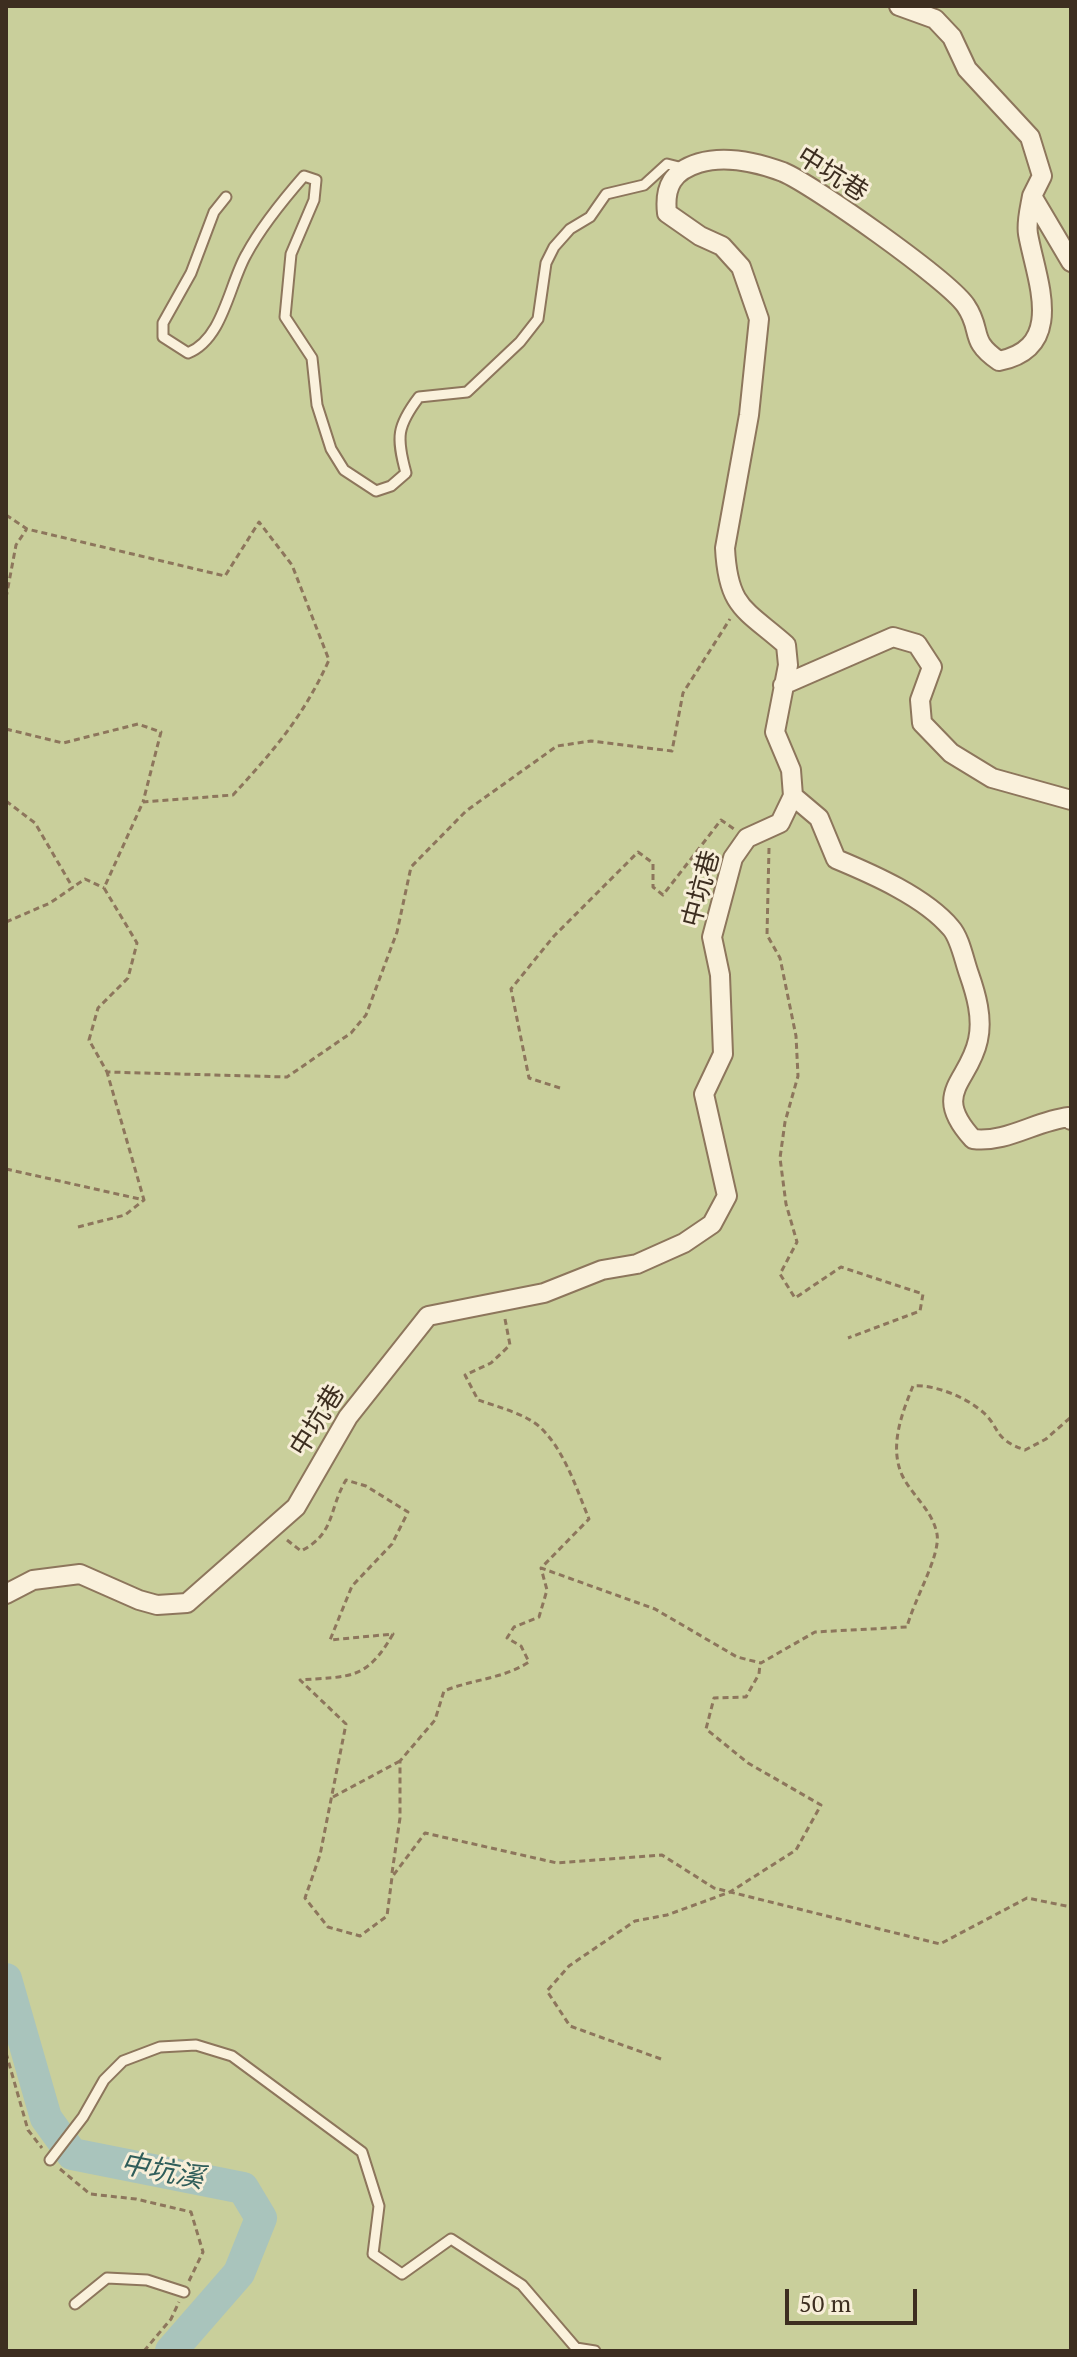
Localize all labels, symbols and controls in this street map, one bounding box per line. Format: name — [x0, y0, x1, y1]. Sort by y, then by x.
street label: 中坑巷 — [791, 141, 873, 209]
street label: 中坑巷 — [677, 847, 727, 931]
street label: 中坑巷 — [284, 1380, 352, 1462]
water label: 中坑溪 — [118, 2147, 206, 2197]
scale bar — [789, 2273, 921, 2323]
text: 50 m — [799, 2287, 851, 2319]

